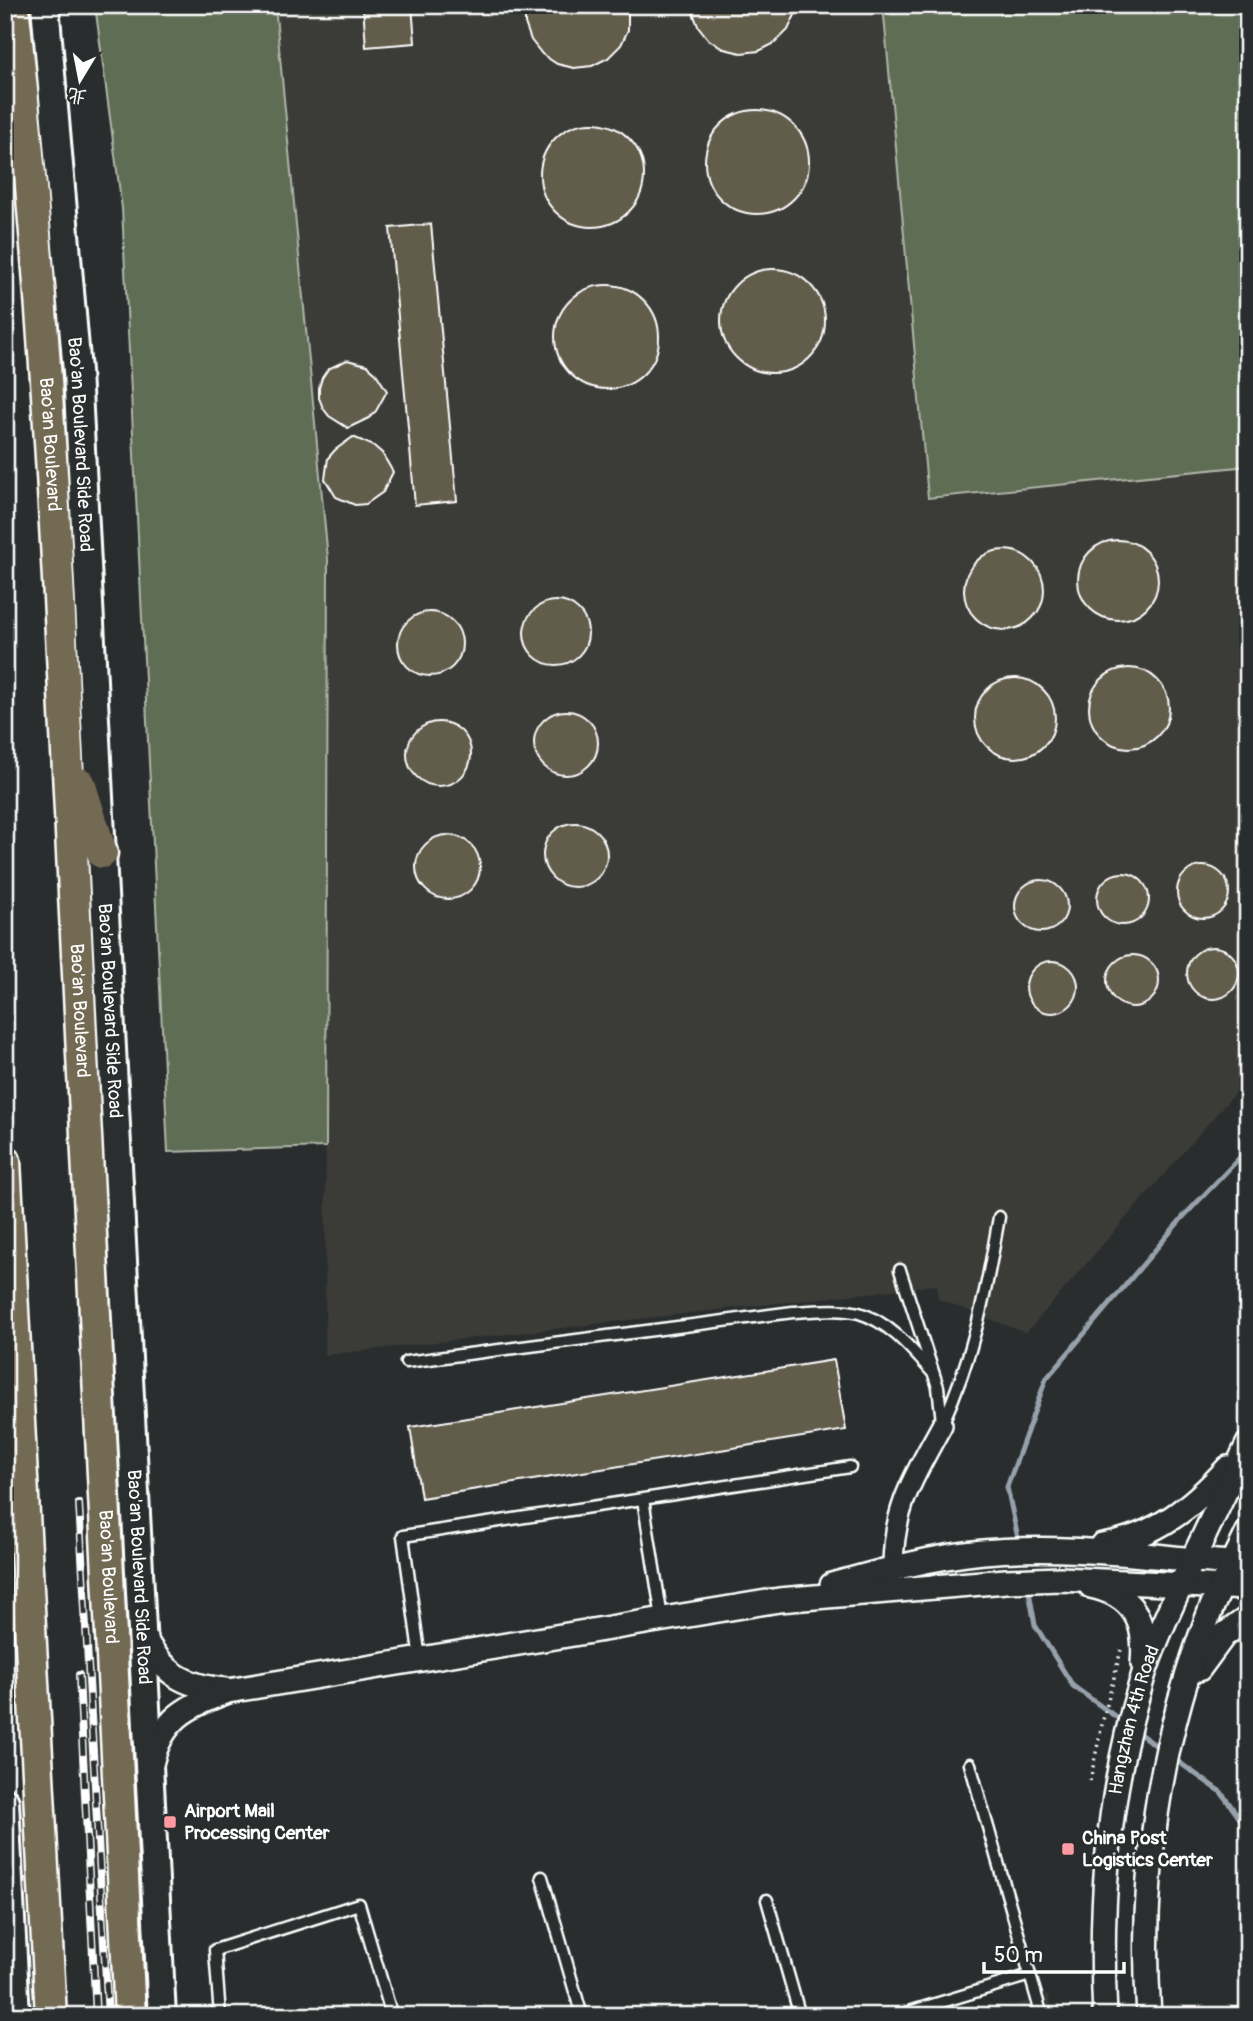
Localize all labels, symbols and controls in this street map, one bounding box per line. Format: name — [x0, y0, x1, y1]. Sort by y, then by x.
north arrow — [46, 46, 116, 116]
text: 北 — [66, 82, 89, 109]
street label: Bao'an Boulevard Side Road — [62, 336, 98, 553]
street label: Bao'an Boulevard — [34, 377, 66, 512]
street label: Bao'an Boulevard Side Road — [93, 903, 128, 1119]
street label: Bao'an Boulevard — [64, 943, 95, 1078]
street label: Bao'an Boulevard Side Road — [122, 1469, 157, 1685]
street label: Bao'an Boulevard — [93, 1509, 124, 1645]
street label: Hangzhan 4th Road — [1103, 1642, 1165, 1796]
place label: Airport Mail Processing Center — [184, 1799, 330, 1845]
marker: Airport Mail Processing Center — [162, 1814, 178, 1830]
place label: China Post Logistics Center — [1082, 1826, 1213, 1872]
marker: China Post Logistics Center — [1060, 1841, 1076, 1857]
scale bar — [984, 1930, 1124, 1974]
text: 50 m — [994, 1942, 1043, 1969]

